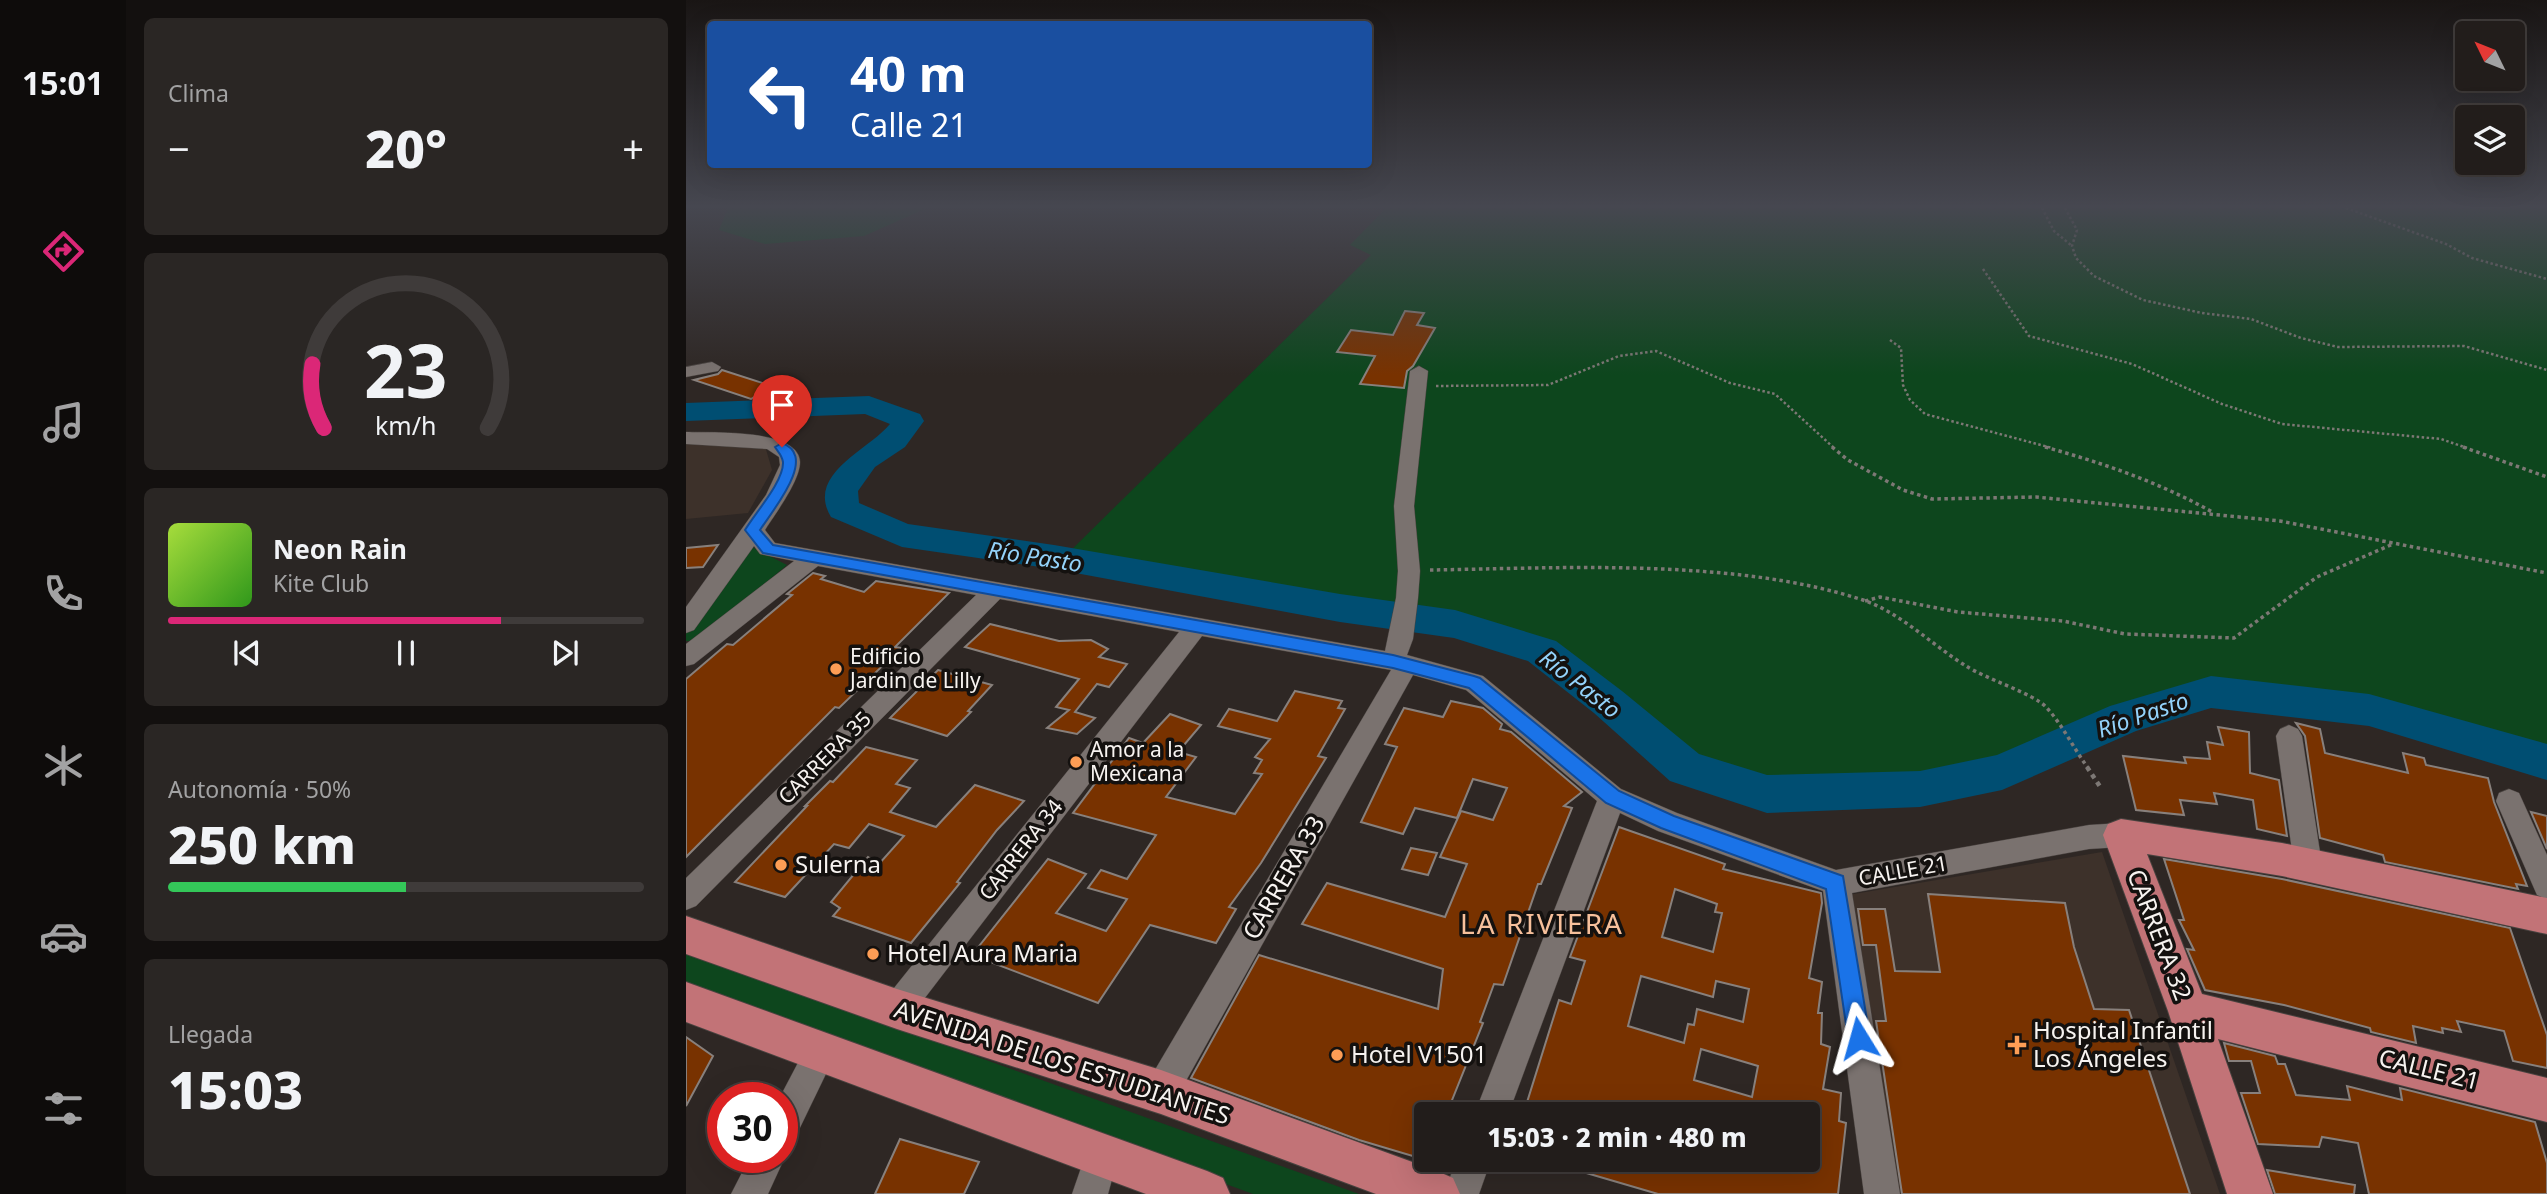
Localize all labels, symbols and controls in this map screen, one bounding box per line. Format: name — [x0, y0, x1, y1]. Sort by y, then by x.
north arrow — [2455, 21, 2525, 91]
map controls — [2455, 21, 2525, 175]
text: 40 m — [850, 40, 967, 106]
icon: left — [735, 49, 826, 140]
text: 15:01 — [22, 61, 104, 104]
text: Clima — [168, 77, 229, 109]
text: Calle 21 — [850, 103, 968, 146]
button: layers — [2455, 105, 2525, 175]
text: 20° — [365, 112, 447, 183]
text: − — [168, 122, 190, 174]
text: + — [622, 122, 644, 174]
icon: directions — [39, 227, 88, 276]
text: 23 — [364, 320, 448, 419]
pin — [752, 375, 812, 447]
icon: arrive — [763, 386, 801, 424]
icon: music — [39, 398, 88, 447]
text: km/h — [375, 408, 437, 442]
text: Neon Rain — [273, 531, 407, 567]
water label: Río Pasto — [986, 533, 1084, 579]
text: Kite Club — [273, 567, 369, 599]
icon: phone — [39, 569, 88, 618]
icon: previous — [228, 634, 266, 672]
icon: pause — [387, 634, 425, 672]
icon: next — [546, 634, 584, 672]
water label: Río Pasto — [1533, 641, 1628, 725]
place label: Edificio Jardin de Lilly — [848, 642, 981, 694]
marker: Edificio Jardin de Lilly — [828, 661, 844, 677]
water label: Río Pasto — [2093, 684, 2193, 745]
street label: CARRERA 35 — [772, 705, 877, 810]
place label: Amor a la Mexicana — [1090, 735, 1184, 787]
icon: climate — [39, 741, 88, 790]
marker: Amor a la Mexicana — [1068, 754, 1084, 770]
text: Autonomía · 50% — [168, 773, 351, 805]
street label: CARRERA 34 — [972, 793, 1068, 905]
text: 250 km — [168, 808, 356, 879]
street label: CARRERA 33 — [1234, 809, 1331, 945]
place label: Sulerna — [795, 847, 881, 880]
street label: CALLE 21 — [1856, 848, 1950, 892]
marker: Sulerna — [773, 857, 789, 873]
street label: CARRERA 32 — [2120, 864, 2200, 1005]
district label: LA RIVIERA — [1460, 904, 1624, 942]
icon: car — [39, 912, 88, 961]
place label: Hotel Aura Maria — [887, 936, 1078, 969]
marker: Hotel Aura Maria — [865, 946, 881, 962]
street label: AVENIDA DE LOS ESTUDIANTES — [890, 992, 1234, 1131]
position arrow — [1822, 1001, 1896, 1075]
place label: Hospital Infantil Los Ángeles — [2033, 1013, 2213, 1074]
text: Llegada — [168, 1018, 253, 1050]
marker: Hospital Infantil Los Ángeles — [2007, 1035, 2027, 1055]
place label: Hotel V1501 — [1351, 1037, 1487, 1070]
street label: CALLE 21 — [2376, 1040, 2483, 1097]
marker: Hotel V1501 — [1329, 1047, 1345, 1063]
text: 15:03 — [168, 1053, 303, 1124]
speed limit sign: 30 — [707, 1082, 798, 1173]
icon: filters — [39, 1084, 88, 1133]
text: 15:03 · 2 min · 480 m — [1487, 1119, 1747, 1155]

